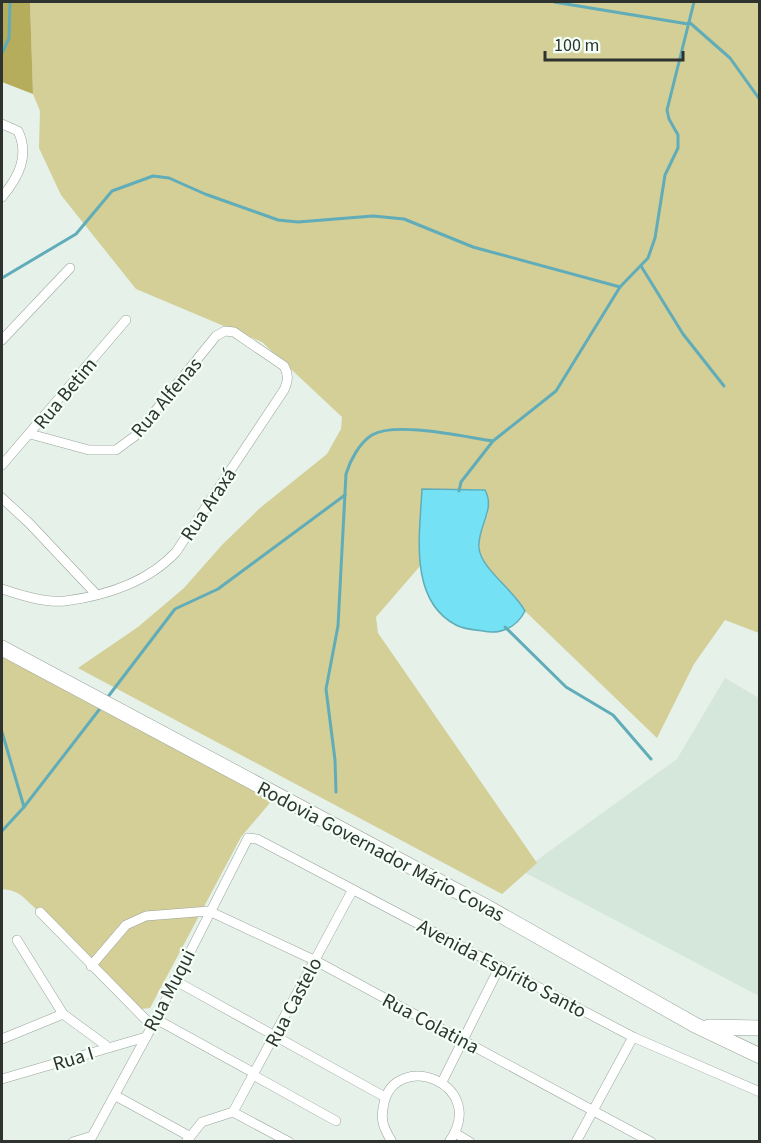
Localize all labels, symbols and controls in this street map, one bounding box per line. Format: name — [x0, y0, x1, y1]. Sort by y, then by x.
scale bar — [545, 24, 683, 62]
text: 100 m — [554, 33, 599, 58]
street label: Rua Alfenas — [125, 351, 209, 444]
street label: Rua Betim — [27, 352, 104, 436]
street label: Rua Araxá — [174, 463, 244, 547]
street label: Rodovia Governador Mário Covas — [252, 775, 509, 929]
street label: Avenida Espírito Santo — [412, 912, 591, 1025]
street label: Rua Muqui — [137, 945, 202, 1036]
street label: Rua Castelo — [258, 953, 329, 1052]
street label: Rua Colatina — [377, 987, 484, 1061]
street label: Rua I — [49, 1039, 97, 1078]

